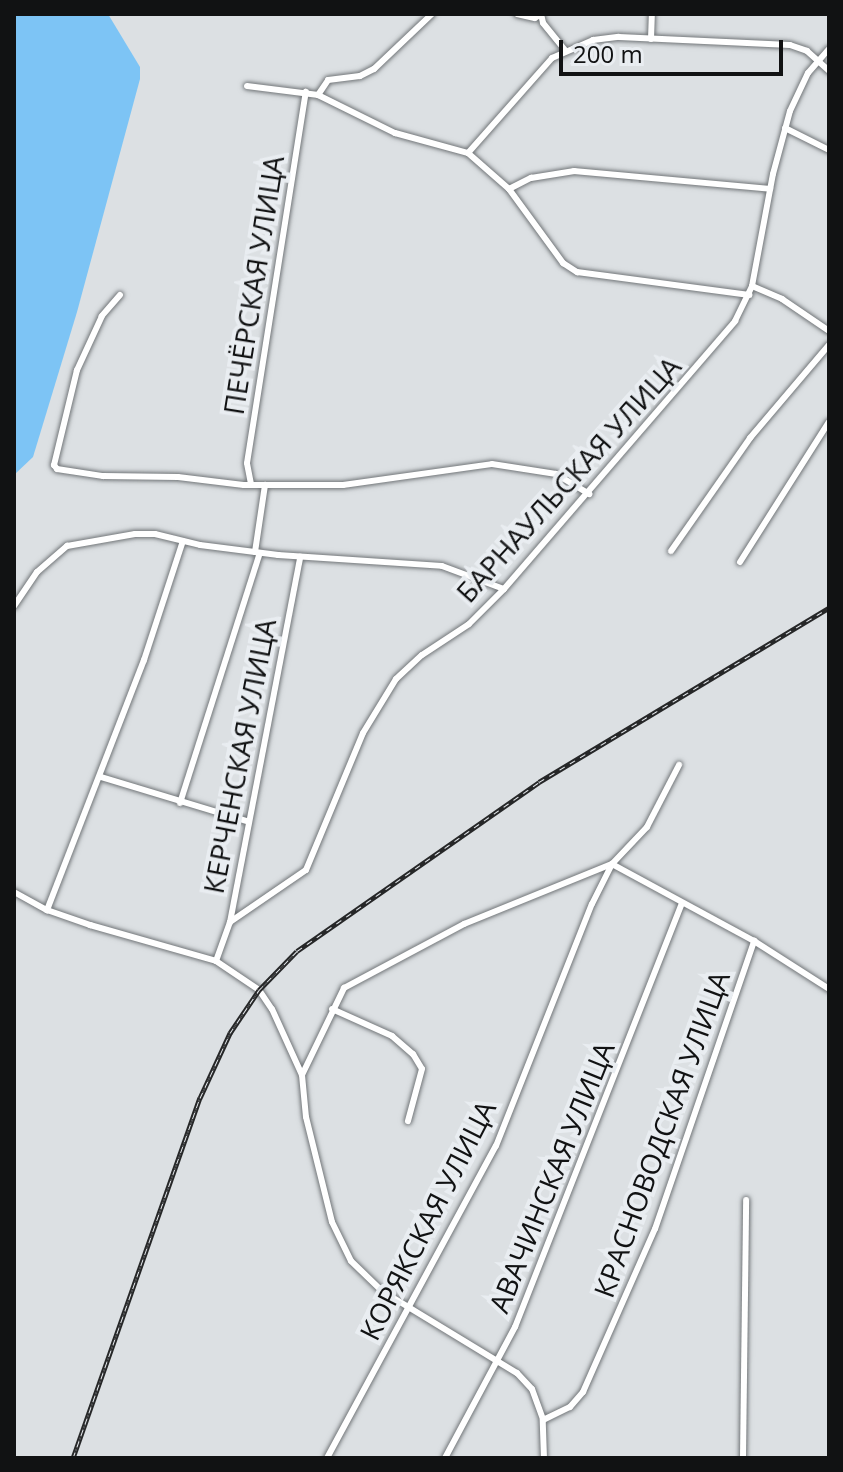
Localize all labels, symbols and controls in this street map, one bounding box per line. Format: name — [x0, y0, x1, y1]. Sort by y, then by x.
scale bar — [563, 24, 787, 74]
text: 200 m — [573, 37, 643, 70]
street label: ПЕЧЁРСКАЯ УЛИЦА — [216, 153, 290, 417]
street label: БАРНАУЛЬСКАЯ УЛИЦА — [449, 349, 687, 609]
street label: КЕРЧЕНСКАЯ УЛИЦА — [196, 616, 282, 896]
street label: КРАСНОВОДСКАЯ УЛИЦА — [586, 966, 736, 1302]
street label: АВАЧИНСКАЯ УЛИЦА — [481, 1037, 621, 1317]
street label: КОРЯКСКАЯ УЛИЦА — [352, 1095, 502, 1345]

